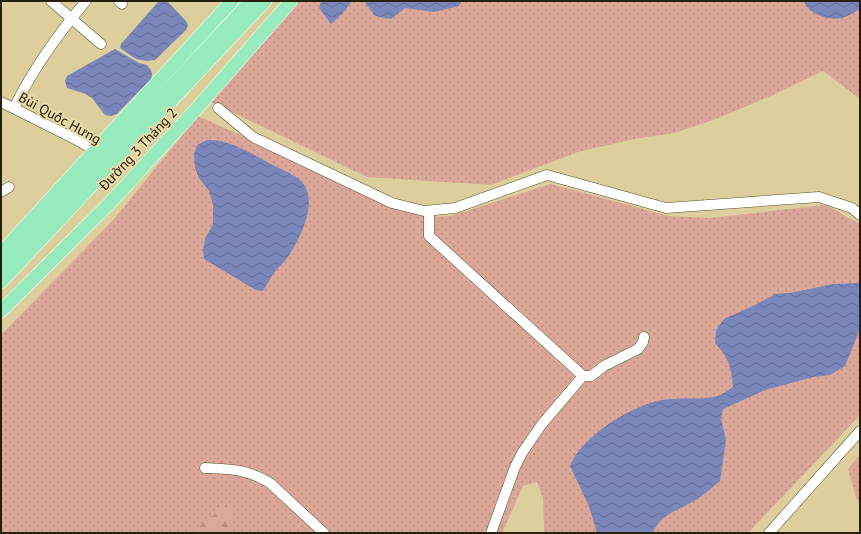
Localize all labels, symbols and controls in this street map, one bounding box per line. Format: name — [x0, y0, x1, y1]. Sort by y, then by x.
street label: Bùi Quốc Hưng — [16, 88, 104, 148]
street label: Đường 3 Tháng 2 — [94, 104, 181, 195]

